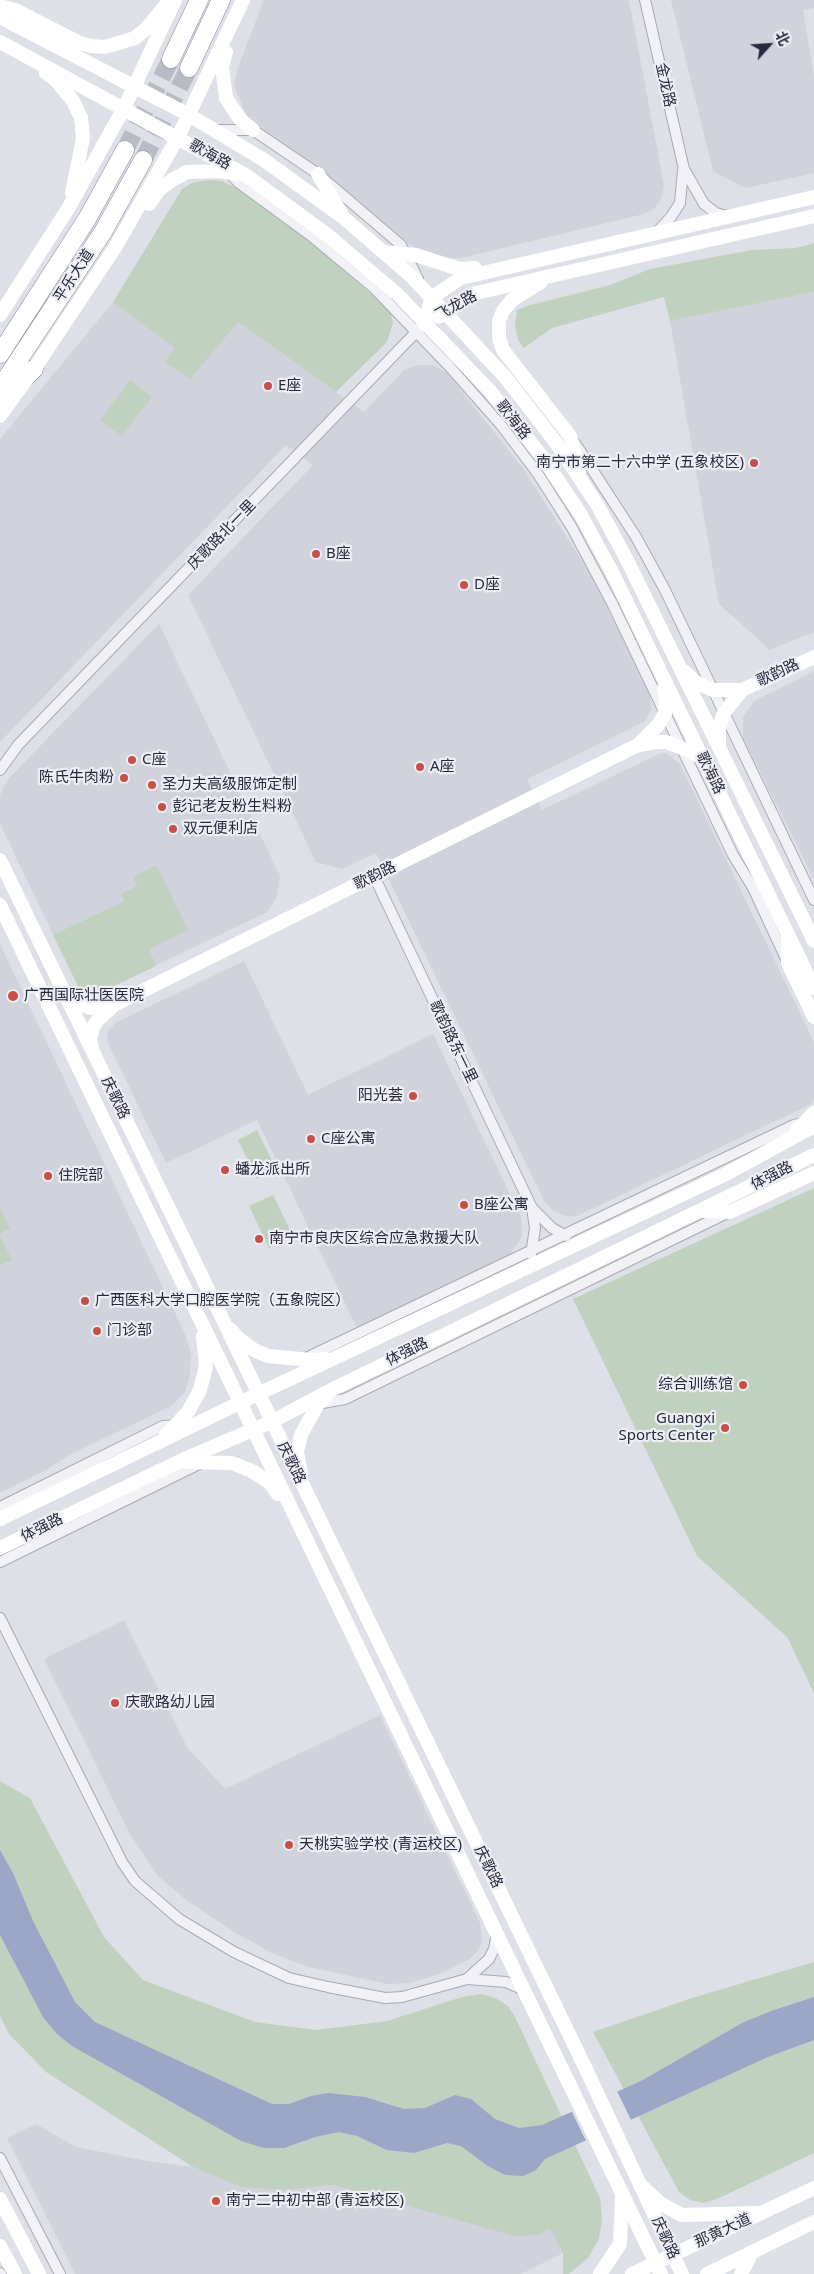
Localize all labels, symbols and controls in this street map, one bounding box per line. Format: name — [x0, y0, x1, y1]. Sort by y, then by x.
north arrow — [744, 20, 794, 70]
text: 北 — [771, 28, 795, 49]
street label: 金龙路 — [652, 61, 678, 109]
street label: 歌海路 — [186, 136, 234, 174]
street label: 平乐大道 — [50, 246, 98, 306]
street label: 飞龙路 — [432, 287, 480, 325]
place label: E座 — [278, 377, 301, 395]
marker: E座 — [262, 380, 274, 392]
street label: 歌海路 — [492, 397, 534, 443]
place label: 南宁市第二十六中学 (五象校区) — [536, 454, 744, 472]
marker: 南宁市第二十六中学 (五象校区) — [748, 457, 760, 469]
street label: 庆歌路北一里 — [184, 496, 260, 574]
place label: B座 — [326, 545, 351, 563]
marker: B座 — [310, 548, 322, 560]
place label: D座 — [474, 576, 500, 594]
marker: D座 — [458, 579, 470, 591]
street label: 歌韵路 — [754, 655, 802, 691]
street label: 歌海路 — [692, 749, 728, 797]
place label: C座 — [142, 751, 166, 769]
marker: C座 — [126, 754, 138, 766]
place label: A座 — [430, 758, 455, 776]
marker: A座 — [414, 761, 426, 773]
place label: 陈氏牛肉粉 — [39, 769, 114, 787]
marker: 陈氏牛肉粉 — [118, 772, 130, 784]
place label: 圣力夫高级服饰定制 — [162, 776, 297, 794]
marker: 圣力夫高级服饰定制 — [146, 779, 158, 791]
place label: 彭记老友粉生料粉 — [172, 798, 292, 816]
marker: 彭记老友粉生料粉 — [156, 801, 168, 813]
place label: 双元便利店 — [183, 820, 258, 838]
marker: 双元便利店 — [167, 823, 179, 835]
street label: 歌韵路 — [351, 858, 399, 894]
place label: 广西国际壮医医院 — [24, 987, 144, 1005]
marker: 广西国际壮医医院 — [6, 989, 20, 1003]
street label: 歌韵路东一里 — [425, 998, 481, 1086]
street label: 庆歌路 — [97, 1074, 133, 1122]
place label: 阳光荟 — [358, 1087, 403, 1105]
marker: 阳光荟 — [407, 1090, 419, 1102]
place label: C座公寓 — [321, 1130, 375, 1148]
marker: C座公寓 — [305, 1133, 317, 1145]
street label: 体强路 — [748, 1158, 796, 1194]
place label: 蟠龙派出所 — [235, 1161, 310, 1179]
marker: 蟠龙派出所 — [219, 1164, 231, 1176]
place label: 住院部 — [58, 1167, 103, 1185]
marker: 住院部 — [42, 1170, 54, 1182]
place label: B座公寓 — [474, 1196, 529, 1214]
marker: B座公寓 — [458, 1199, 470, 1211]
place label: 南宁市良庆区综合应急救援大队 — [269, 1230, 479, 1248]
marker: 南宁市良庆区综合应急救援大队 — [253, 1233, 265, 1245]
place label: 广西医科大学口腔医学院（五象院区） — [95, 1292, 350, 1310]
marker: 广西医科大学口腔医学院（五象院区） — [79, 1295, 91, 1307]
place label: 门诊部 — [107, 1322, 152, 1340]
marker: 门诊部 — [91, 1325, 103, 1337]
street label: 体强路 — [383, 1334, 431, 1370]
place label: 综合训练馆 — [658, 1376, 733, 1394]
marker: 综合训练馆 — [737, 1379, 749, 1391]
place label: Guangxi Sports Center — [618, 1410, 715, 1445]
marker: Guangxi Sports Center — [719, 1422, 731, 1434]
street label: 庆歌路 — [273, 1439, 309, 1487]
street label: 体强路 — [18, 1510, 66, 1546]
place label: 庆歌路幼儿园 — [125, 1694, 215, 1712]
marker: 庆歌路幼儿园 — [109, 1697, 121, 1709]
place label: 天桃实验学校 (青运校区) — [299, 1836, 462, 1854]
marker: 天桃实验学校 (青运校区) — [283, 1839, 295, 1851]
street label: 庆歌路 — [470, 1843, 506, 1891]
place label: 南宁二中初中部 (青运校区) — [226, 2192, 404, 2210]
marker: 南宁二中初中部 (青运校区) — [210, 2195, 222, 2207]
street label: 那黄大道 — [692, 2210, 754, 2252]
street label: 庆歌路 — [647, 2214, 683, 2262]

